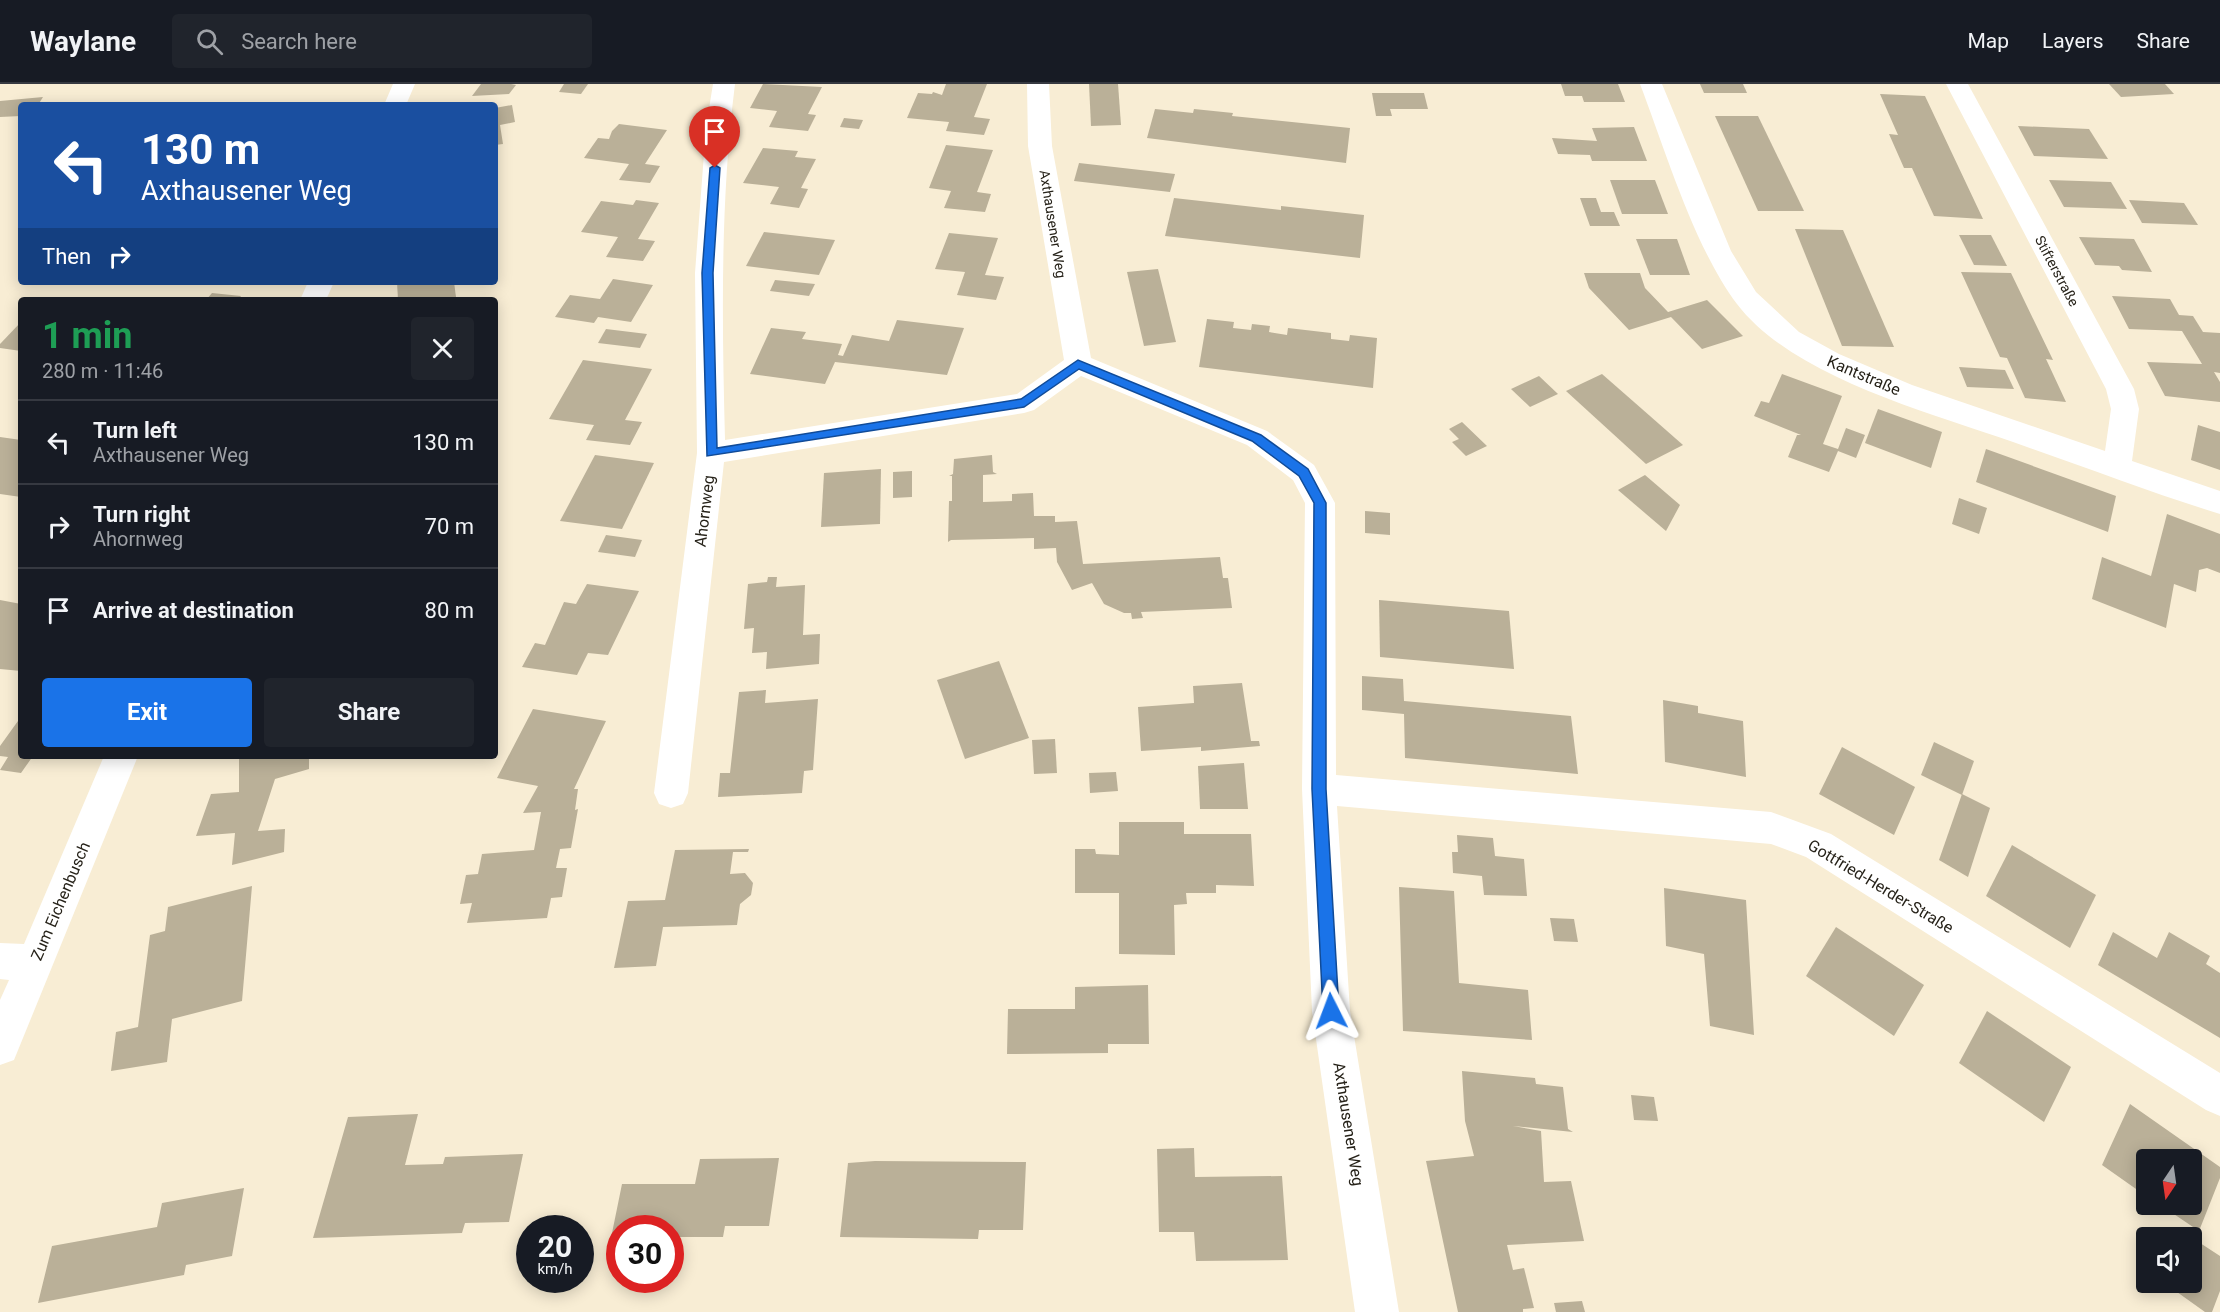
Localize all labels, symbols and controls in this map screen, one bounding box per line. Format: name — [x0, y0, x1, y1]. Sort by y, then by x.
search box — [172, 14, 592, 68]
text: Waylane — [30, 25, 136, 58]
icon: search — [193, 25, 226, 58]
text: Search here — [241, 29, 357, 54]
text: Map — [1967, 29, 2009, 53]
text: Layers — [2042, 29, 2103, 53]
text: Share — [2136, 29, 2190, 53]
pin — [689, 106, 740, 168]
icon: arrive — [698, 115, 731, 148]
text: 130 m — [141, 125, 260, 174]
icon: left — [42, 126, 120, 204]
street label: Axthausener Weg — [1037, 169, 1069, 279]
text: Axthausener Weg — [141, 175, 352, 207]
street label: Stifterstraße — [2032, 233, 2082, 309]
icon: right — [103, 240, 136, 273]
text: Then — [42, 244, 91, 269]
text: 1 min — [42, 315, 133, 357]
button: close — [411, 317, 474, 380]
street label: Kantstraße — [1824, 351, 1903, 399]
text: 280 m · 11:46 — [42, 359, 163, 383]
text: Turn left — [93, 418, 177, 443]
icon: left — [42, 426, 75, 459]
text: 130 m — [412, 430, 474, 455]
text: Axthausener Weg — [93, 443, 249, 467]
street label: Ahornweg — [691, 474, 718, 548]
text: Turn right — [93, 502, 190, 527]
icon: right — [42, 510, 75, 543]
text: 70 m — [425, 514, 474, 539]
text: Ahornweg — [93, 527, 183, 551]
icon: arrive — [42, 594, 75, 627]
text: Arrive at destination — [93, 598, 294, 623]
text: 80 m — [425, 598, 474, 623]
button: Exit — [42, 678, 252, 747]
button: Share — [264, 678, 474, 747]
street label: Gottfried-Herder-Straße — [1805, 835, 1957, 937]
street label: Zum Eichenbusch — [27, 839, 94, 963]
position arrow — [1299, 979, 1363, 1043]
street label: Axthausener Weg — [1329, 1061, 1368, 1187]
north arrow — [2136, 1149, 2202, 1215]
map controls — [2136, 1149, 2202, 1293]
speed limit sign: 30 — [606, 1215, 684, 1293]
button: sound — [2136, 1227, 2202, 1293]
text: 20 — [538, 1229, 572, 1264]
text: km/h — [537, 1260, 573, 1278]

